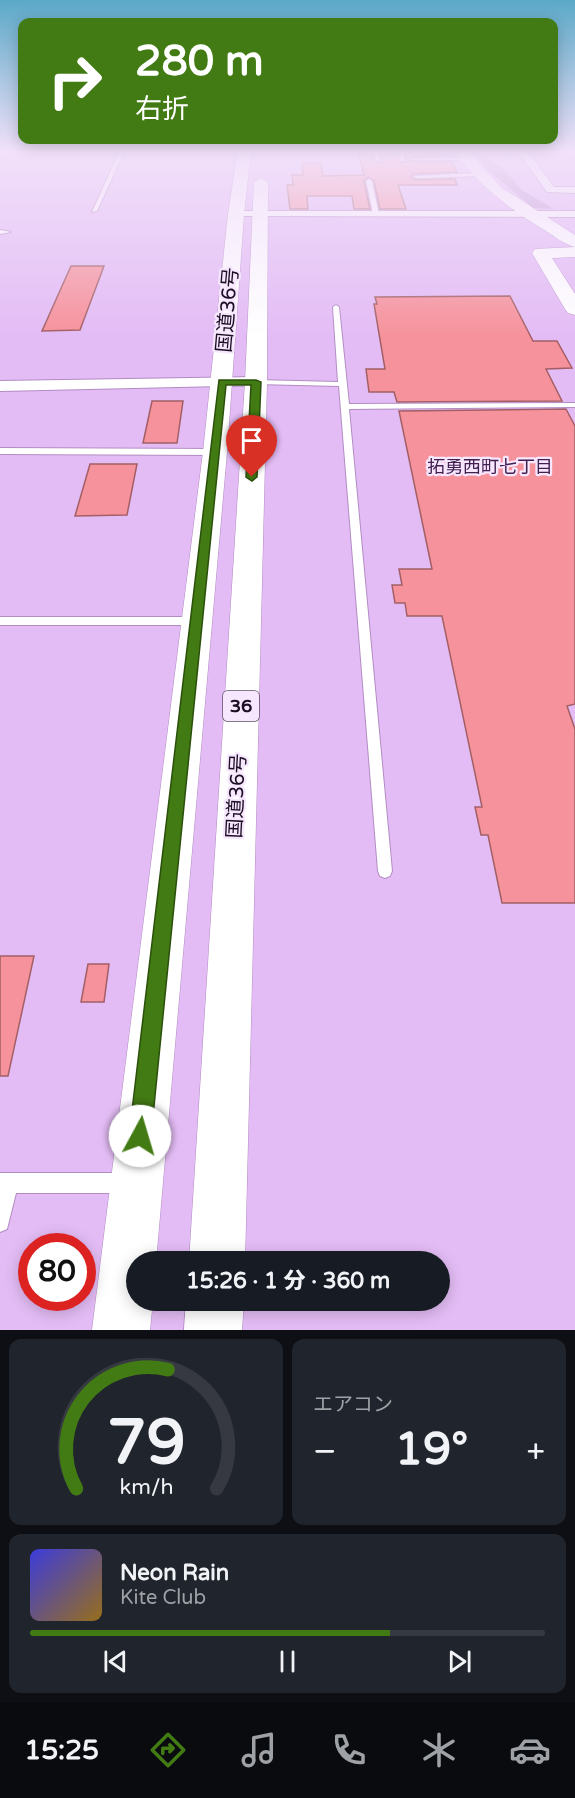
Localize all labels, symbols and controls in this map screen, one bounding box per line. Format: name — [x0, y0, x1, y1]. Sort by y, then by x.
text: 280 m — [135, 36, 264, 87]
icon: right — [36, 42, 114, 120]
text: 右折 — [135, 93, 189, 126]
street label: 国道36号 — [212, 267, 244, 353]
pin — [226, 415, 277, 477]
icon: arrive — [235, 424, 268, 457]
district label: 拓勇西町七丁目 — [427, 456, 553, 478]
road number: 36 — [223, 691, 259, 721]
street label: 国道36号 — [223, 753, 251, 839]
position arrow — [108, 1104, 172, 1168]
speed limit sign: 80 — [18, 1233, 96, 1311]
text: 15:26 · 1 分 · 360 m — [186, 1268, 390, 1294]
text: エアコン — [313, 1393, 393, 1417]
text: 79 — [107, 1406, 185, 1481]
text: 19° — [395, 1423, 468, 1477]
text: − — [313, 1432, 337, 1471]
text: + — [526, 1432, 545, 1471]
text: km/h — [119, 1474, 173, 1500]
text: Neon Rain — [120, 1560, 229, 1586]
text: Kite Club — [120, 1586, 206, 1610]
icon: previous — [99, 1645, 132, 1678]
icon: pause — [271, 1645, 304, 1678]
icon: next — [443, 1645, 476, 1678]
icon: directions — [147, 1729, 189, 1771]
icon: music — [238, 1729, 280, 1771]
icon: phone — [328, 1729, 370, 1771]
icon: climate — [418, 1729, 460, 1771]
icon: car — [509, 1729, 551, 1771]
text: 15:25 — [24, 1734, 99, 1767]

